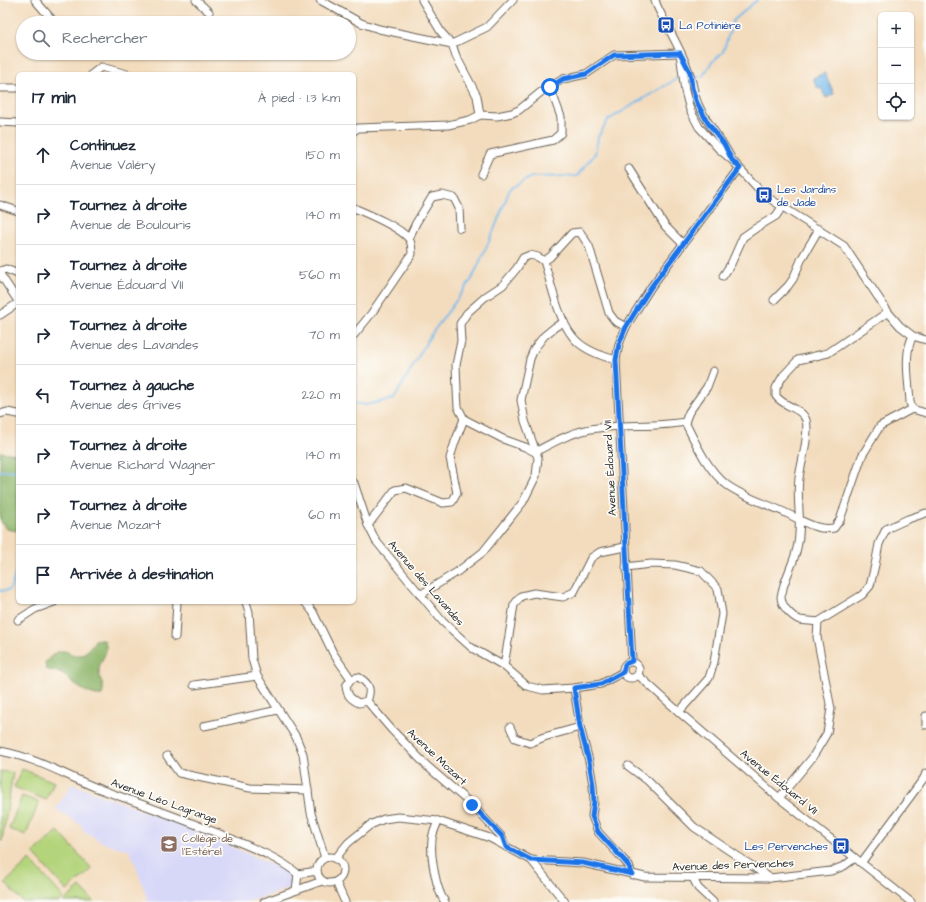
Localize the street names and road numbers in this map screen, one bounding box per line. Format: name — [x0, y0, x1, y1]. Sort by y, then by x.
street label: Avenue Édouard VII — [600, 419, 620, 516]
street label: Avenue des Lavandes — [385, 537, 468, 629]
street label: Avenue Mozart — [404, 725, 471, 789]
street label: Avenue Édouard VII — [737, 746, 821, 818]
street label: Avenue Léo Lagrange — [108, 775, 219, 828]
street label: Avenue des Pervenches — [672, 855, 795, 875]

